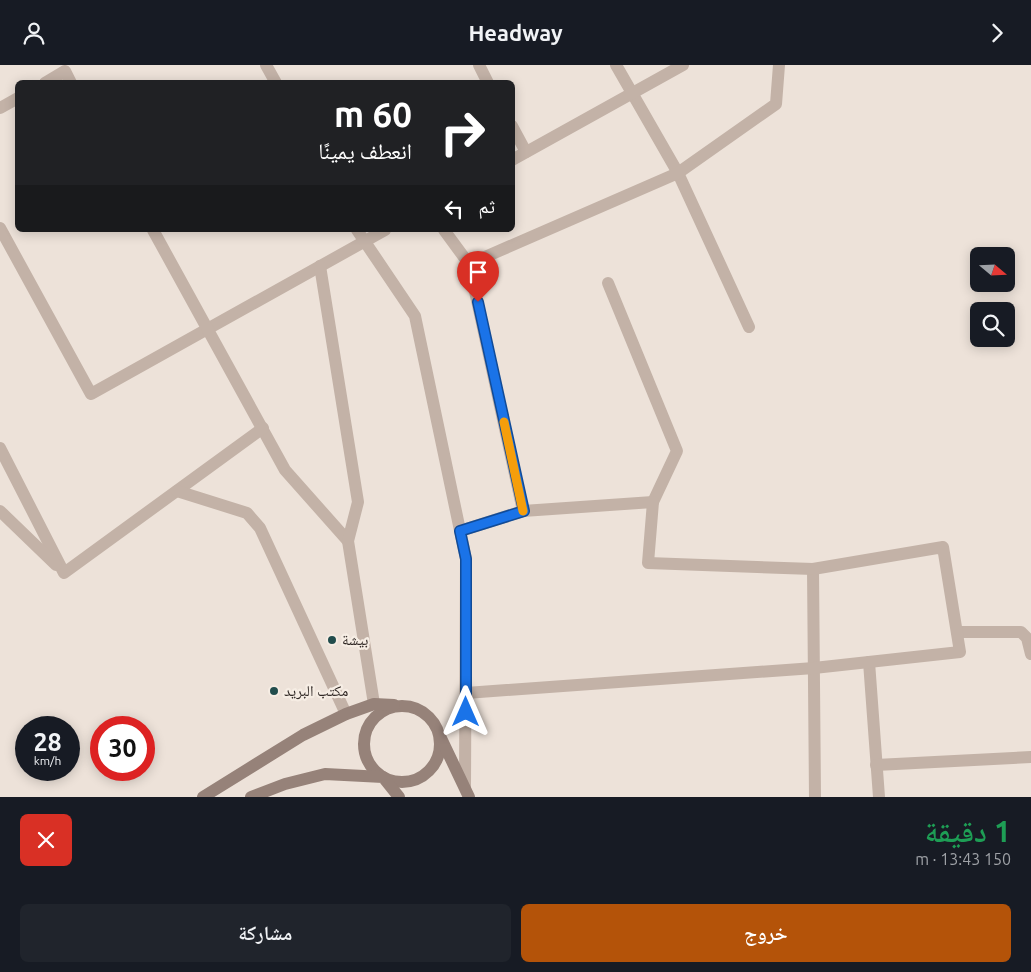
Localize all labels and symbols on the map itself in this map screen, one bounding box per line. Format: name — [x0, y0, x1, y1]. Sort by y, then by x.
north arrow — [970, 247, 1015, 293]
pin — [457, 251, 499, 302]
place label: بيشة — [342, 631, 368, 648]
marker: بيشة — [326, 634, 338, 646]
place label: مكتب البريد — [284, 682, 348, 700]
marker: مكتب البريد — [268, 685, 280, 697]
position arrow — [439, 685, 491, 737]
speed limit sign: 30 — [90, 716, 155, 781]

